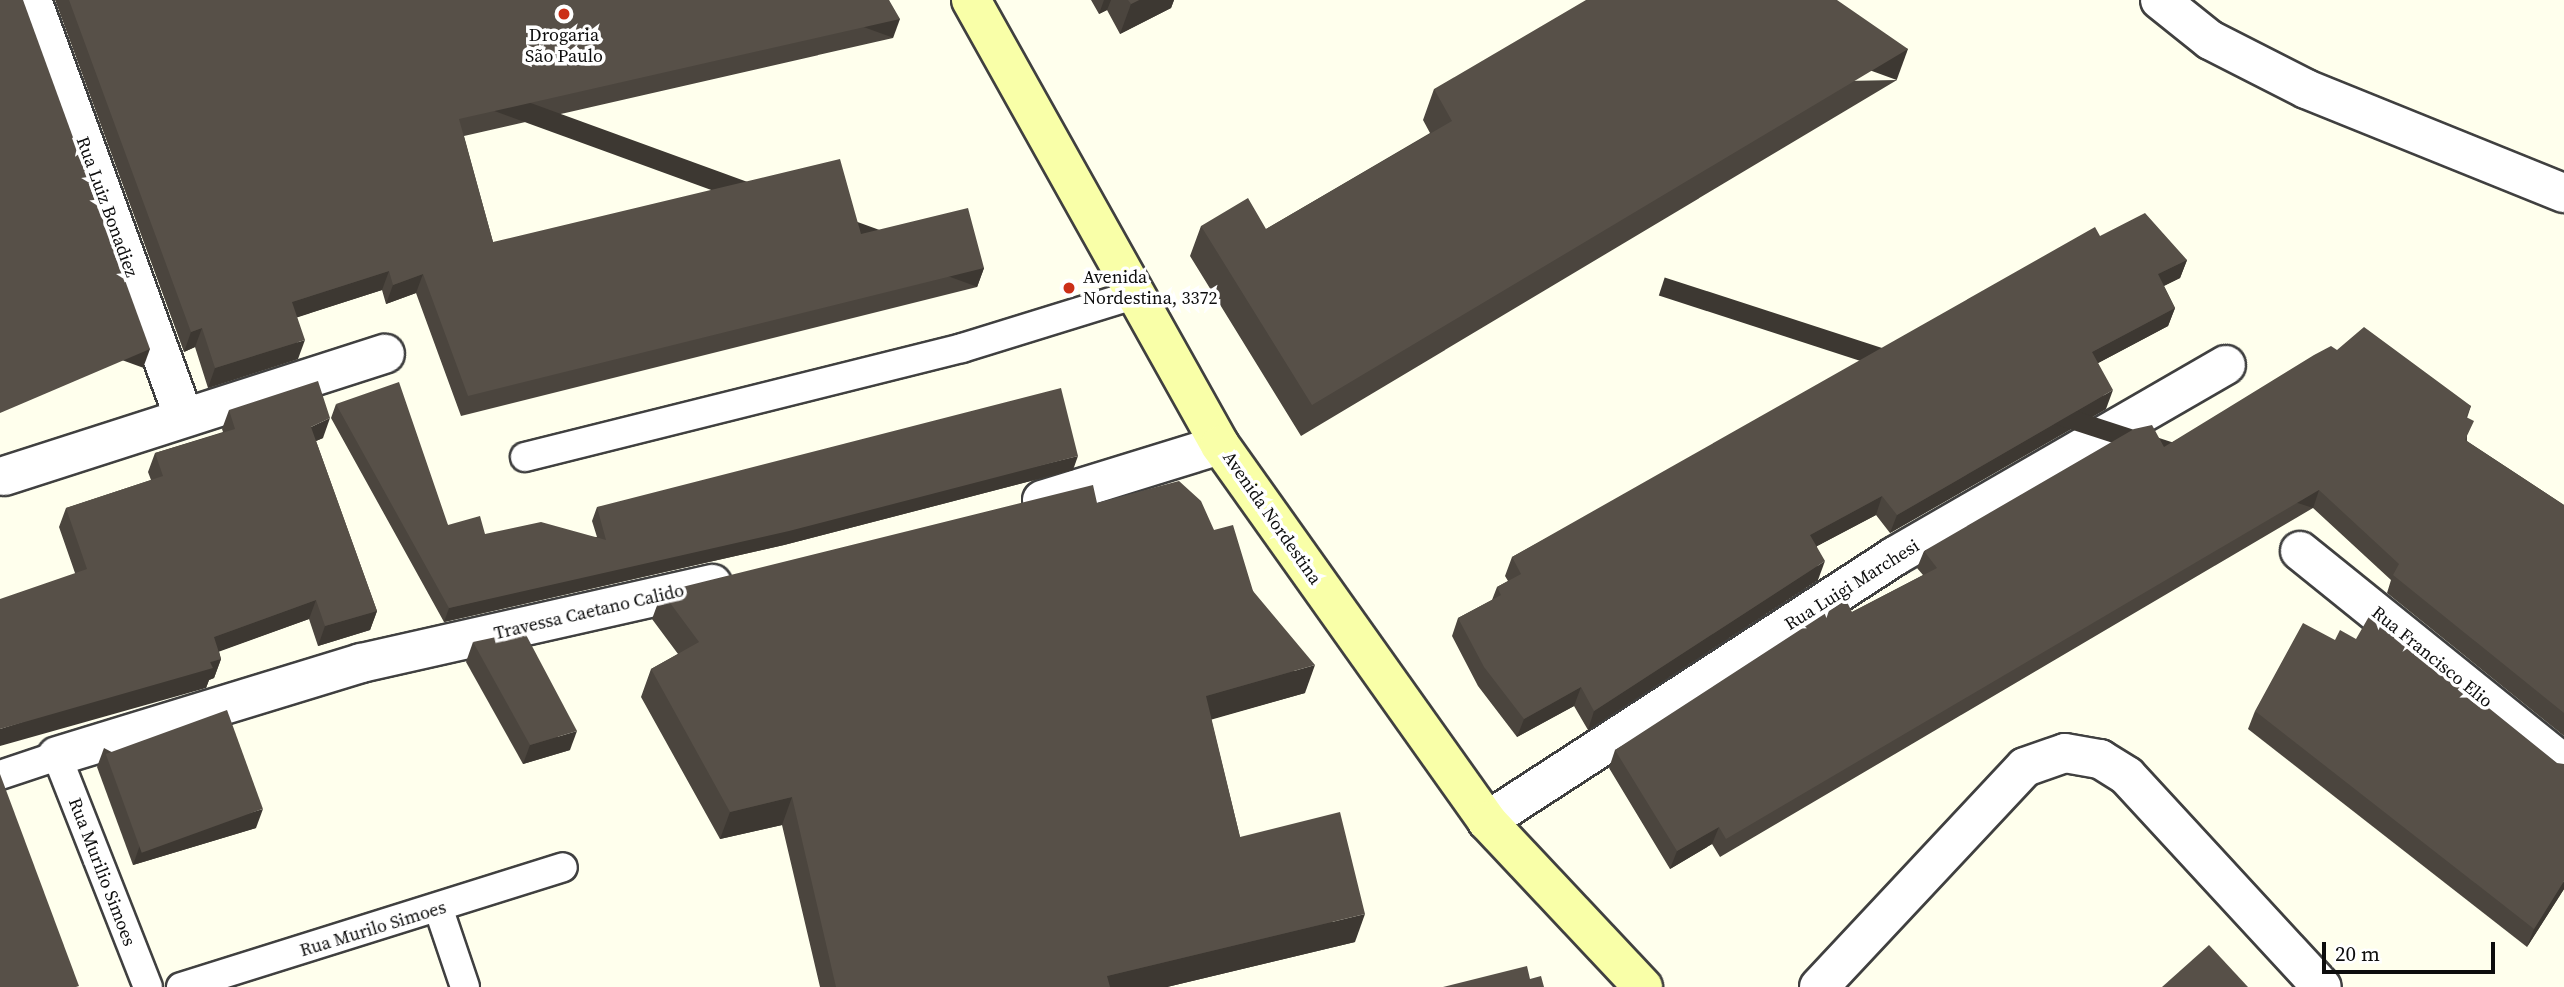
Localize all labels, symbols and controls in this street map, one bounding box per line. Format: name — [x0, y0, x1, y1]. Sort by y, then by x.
marker: Drogaria São Paulo — [556, 6, 572, 22]
place label: Drogaria São Paulo — [525, 25, 603, 68]
street label: Rua Luiz Bonadiez — [72, 134, 142, 280]
place label: Avenida Nordestina, 3372 — [1083, 267, 1217, 310]
marker: Avenida Nordestina, 3372 — [1061, 280, 1077, 296]
street label: Avenida Nordestina — [1218, 447, 1326, 589]
street label: Rua Luigi Marchesi — [1781, 535, 1923, 635]
street label: Travessa Caetano Calido — [492, 580, 686, 644]
street label: Rua Francisco Elio — [2367, 602, 2497, 712]
street label: Rua Murilio Simoes — [64, 795, 140, 949]
street label: Rua Murilo Simoes — [297, 896, 449, 962]
scale bar — [2326, 928, 2499, 972]
text: 20 m — [2335, 939, 2380, 968]

